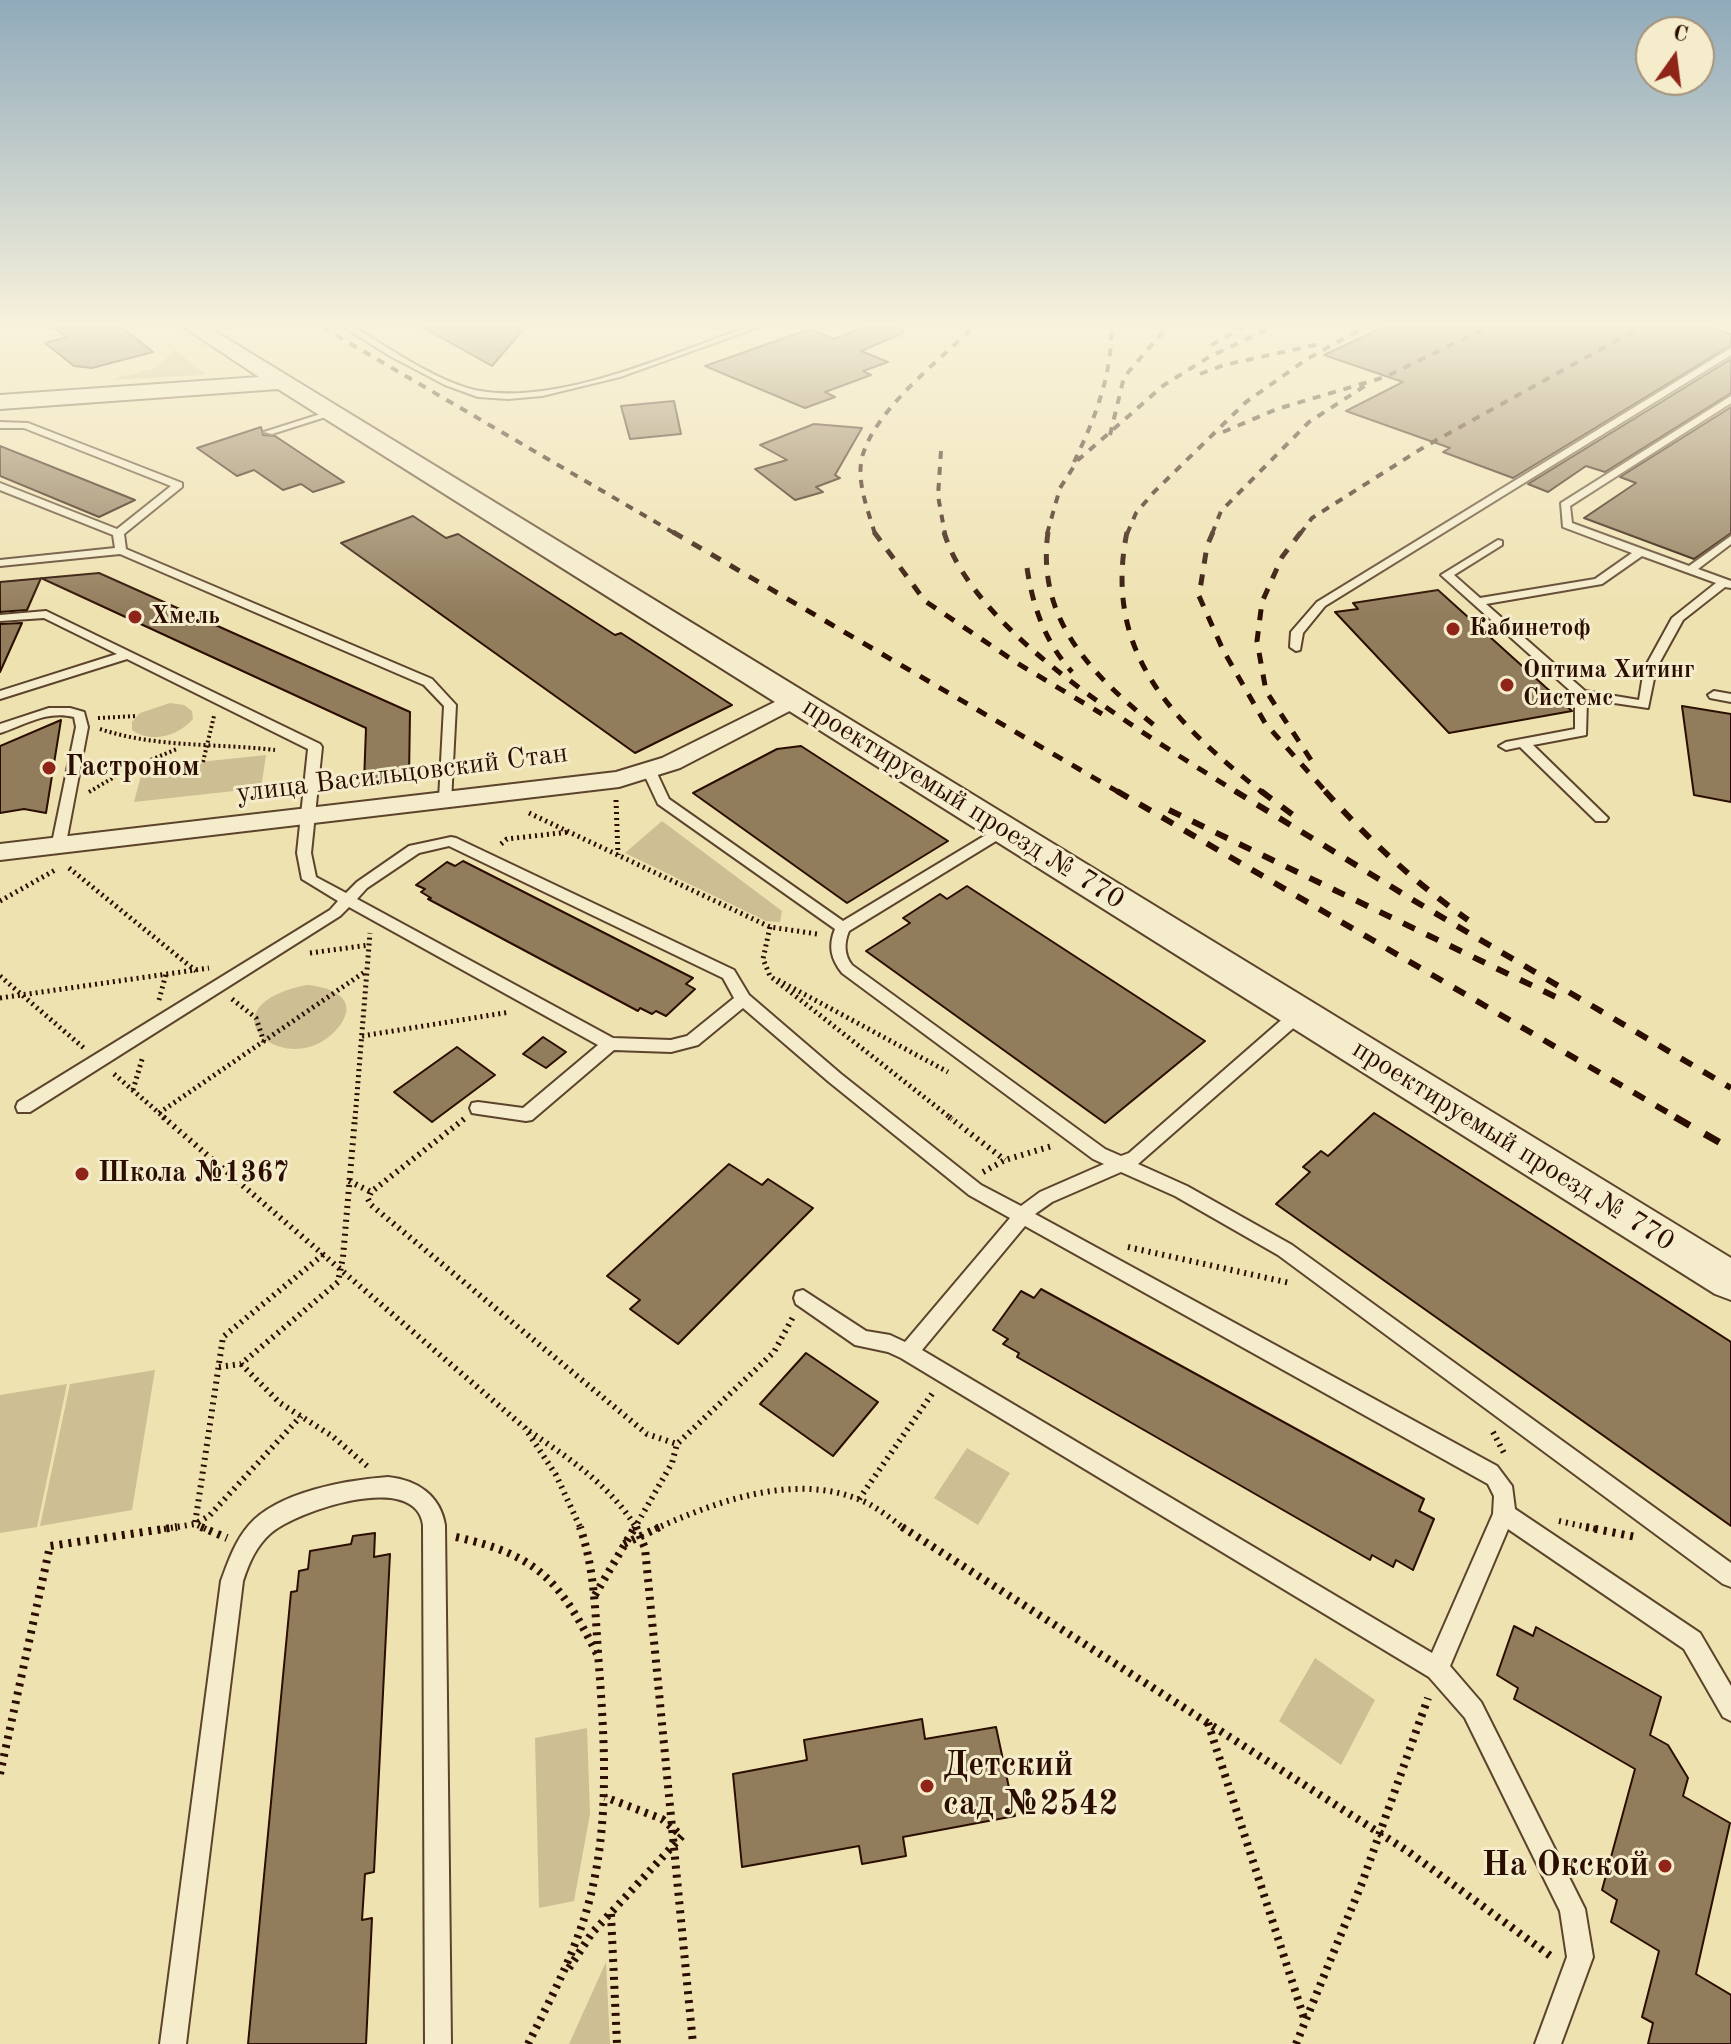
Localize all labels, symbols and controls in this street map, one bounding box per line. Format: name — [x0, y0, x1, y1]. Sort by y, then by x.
north arrow — [1635, 16, 1715, 96]
text: С — [1671, 22, 1690, 47]
place label: Хмель — [151, 603, 220, 631]
marker: Хмель — [126, 608, 144, 626]
place label: Кабинетоф — [1469, 615, 1591, 643]
marker: Кабинетоф — [1444, 620, 1462, 638]
place label: Оптима Хитинг Системс — [1523, 657, 1695, 713]
marker: Оптима Хитинг Системс — [1498, 676, 1516, 694]
street label: проектируемый проезд № 770 — [796, 691, 1130, 917]
street label: улица Васильцовский Стан — [234, 737, 570, 811]
place label: Гастроном — [65, 751, 200, 785]
marker: Гастроном — [40, 759, 58, 777]
street label: проектируемый проезд № 770 — [1346, 1033, 1680, 1259]
place label: Школа №1367 — [98, 1157, 289, 1191]
marker: Школа №1367 — [73, 1165, 91, 1183]
place label: Детский сад №2542 — [943, 1746, 1119, 1826]
marker: Детский сад №2542 — [918, 1777, 936, 1795]
place label: На Окской — [1482, 1846, 1649, 1886]
marker: На Окской — [1656, 1857, 1674, 1875]

